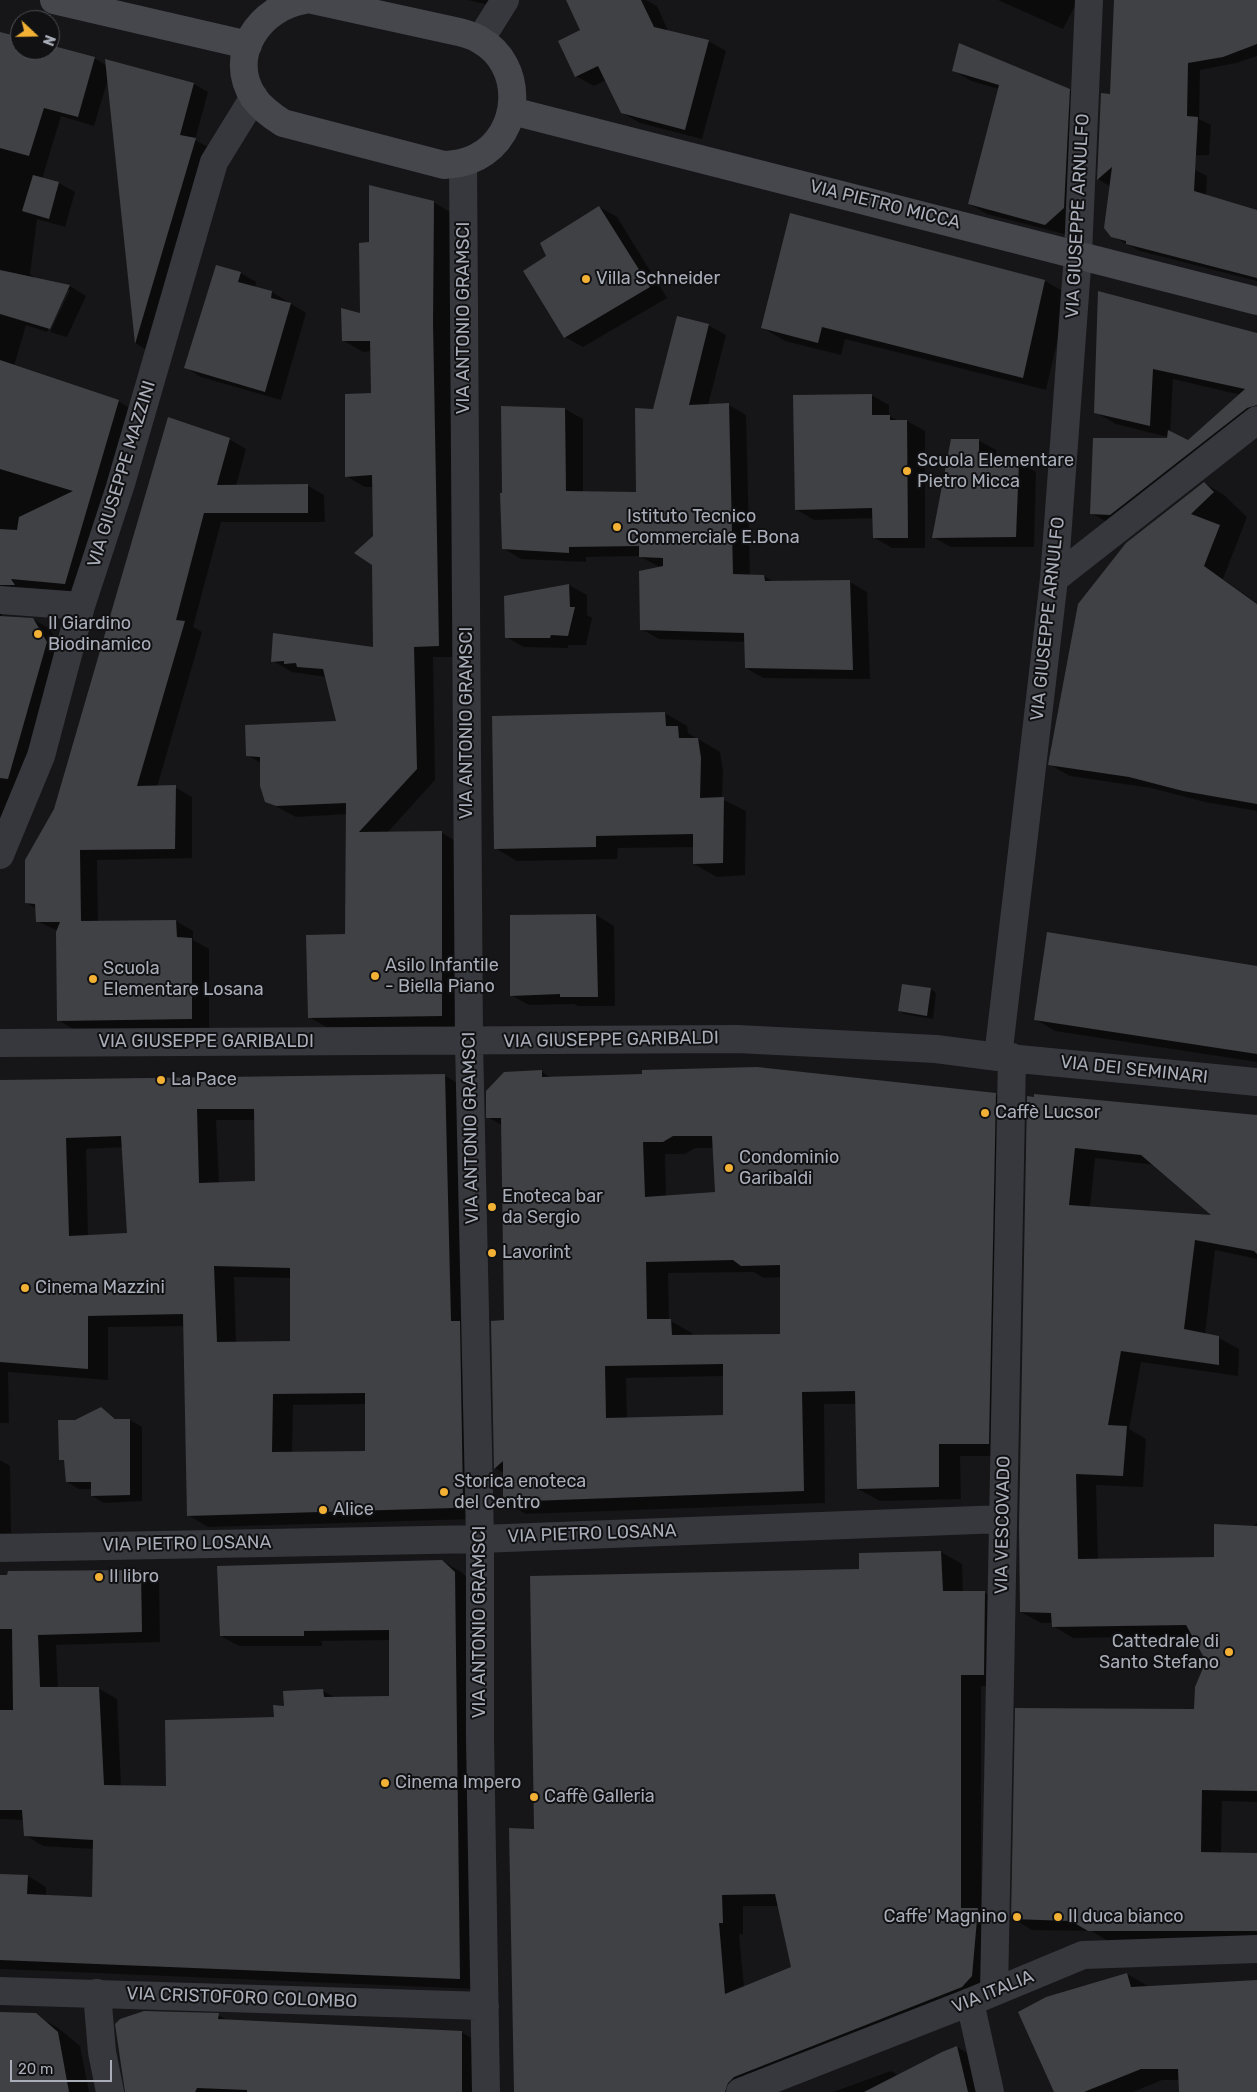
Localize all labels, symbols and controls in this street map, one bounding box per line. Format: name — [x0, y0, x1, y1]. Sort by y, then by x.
north arrow — [10, 10, 60, 60]
text: N — [39, 32, 58, 48]
street label: VIA GIUSEPPE ARNULFO — [1062, 113, 1094, 319]
street label: VIA PIETRO MICCA — [807, 176, 963, 234]
street label: VIA ANTONIO GRAMSCI — [453, 222, 475, 414]
place label: Villa Schneider — [596, 268, 720, 290]
marker: Villa Schneider — [580, 273, 592, 285]
street label: VIA GIUSEPPE MAZZINI — [83, 378, 161, 570]
place label: Scuola Elementare Pietro Micca — [917, 450, 1074, 492]
marker: Scuola Elementare Pietro Micca — [901, 465, 913, 477]
place label: Istituto Tecnico Commerciale E.Bona — [627, 506, 800, 548]
street label: VIA GIUSEPPE ARNULFO — [1027, 516, 1069, 722]
marker: Istituto Tecnico Commerciale E.Bona — [611, 521, 623, 533]
place label: Il Giardino Biodinamico — [48, 613, 151, 656]
street label: VIA ANTONIO GRAMSCI — [456, 627, 478, 819]
marker: Il Giardino Biodinamico — [32, 628, 44, 640]
place label: Asilo Infantile - Biella Piano — [385, 955, 499, 998]
place label: Scuola Elementare Losana — [103, 958, 264, 1001]
marker: Asilo Infantile - Biella Piano — [369, 970, 381, 982]
marker: Scuola Elementare Losana — [87, 973, 99, 985]
street label: VIA GIUSEPPE GARIBALDI — [503, 1027, 719, 1053]
street label: VIA GIUSEPPE GARIBALDI — [98, 1031, 314, 1053]
street label: VIA ANTONIO GRAMSCI — [459, 1032, 483, 1224]
street label: VIA DEI SEMINARI — [1059, 1052, 1209, 1088]
place label: La Pace — [171, 1069, 237, 1091]
marker: La Pace — [155, 1074, 167, 1086]
place label: Caffè Lucsor — [995, 1102, 1101, 1124]
marker: Caffè Lucsor — [979, 1107, 991, 1119]
place label: Condominio Garibaldi — [739, 1147, 839, 1190]
marker: Condominio Garibaldi — [723, 1162, 735, 1174]
place label: Enoteca bar da Sergio — [502, 1186, 603, 1228]
marker: Enoteca bar da Sergio — [486, 1201, 498, 1213]
place label: Lavorint — [502, 1242, 571, 1264]
marker: Lavorint — [486, 1247, 498, 1259]
place label: Cinema Mazzini — [35, 1277, 165, 1299]
marker: Cinema Mazzini — [19, 1282, 31, 1294]
street label: VIA VESCOVADO — [991, 1456, 1015, 1594]
place label: Storica enoteca del Centro — [454, 1471, 586, 1514]
marker: Storica enoteca del Centro — [438, 1486, 450, 1498]
place label: Alice — [333, 1499, 374, 1521]
marker: Alice — [317, 1504, 329, 1516]
street label: VIA PIETRO LOSANA — [507, 1520, 677, 1548]
street label: VIA ANTONIO GRAMSCI — [469, 1526, 491, 1718]
street label: VIA PIETRO LOSANA — [102, 1532, 272, 1556]
place label: Il libro — [109, 1566, 159, 1588]
marker: Il libro — [93, 1571, 105, 1583]
place label: Cattedrale di Santo Stefano — [1099, 1631, 1219, 1674]
marker: Cattedrale di Santo Stefano — [1223, 1646, 1235, 1658]
place label: Cinema Impero — [395, 1772, 521, 1794]
marker: Cinema Impero — [379, 1777, 391, 1789]
place label: Caffè Galleria — [544, 1786, 655, 1808]
marker: Caffè Galleria — [528, 1791, 540, 1803]
place label: Caffe' Magnino — [884, 1906, 1007, 1928]
place label: Il duca bianco — [1068, 1906, 1184, 1928]
marker: Caffe' Magnino — [1011, 1911, 1023, 1923]
marker: Il duca bianco — [1052, 1911, 1064, 1923]
street label: VIA ITALIA — [949, 1966, 1037, 2018]
street label: VIA CRISTOFORO COLOMBO — [126, 1983, 358, 2013]
scale bar — [12, 2050, 115, 2082]
text: 20 m — [18, 2060, 53, 2078]

